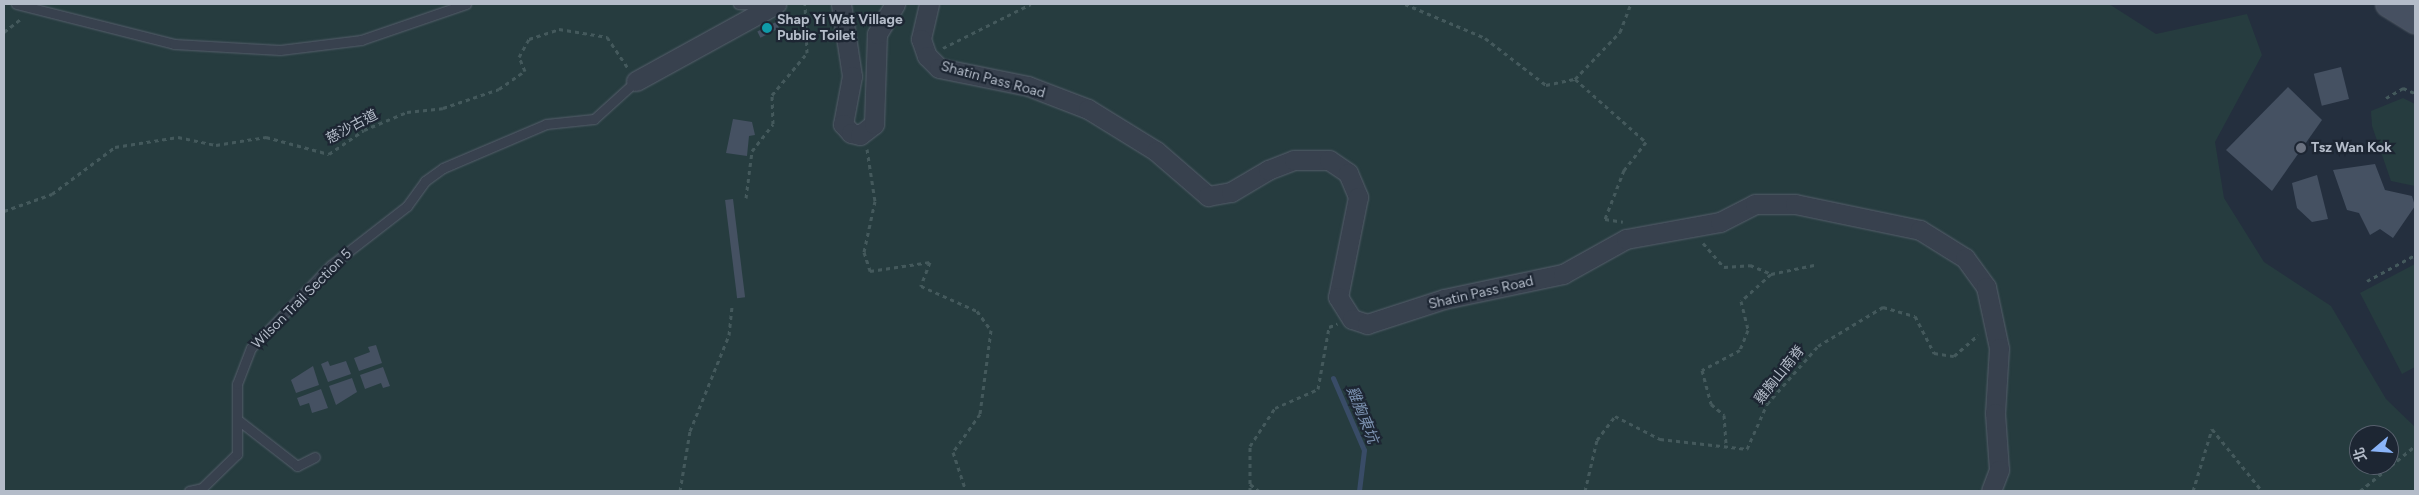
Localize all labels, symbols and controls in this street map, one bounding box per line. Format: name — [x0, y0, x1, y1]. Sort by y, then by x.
place label: Shap Yi Wat Village Public Toilet — [777, 12, 903, 44]
marker: Shap Yi Wat Village Public Toilet — [761, 22, 773, 34]
street label: Shatin Pass Road — [939, 58, 1047, 102]
street label: 慈沙古道 — [323, 106, 381, 148]
place label: Tsz Wan Kok — [2311, 140, 2392, 156]
marker: Tsz Wan Kok — [2295, 142, 2307, 154]
street label: Wilson Trail Section 5 — [249, 246, 355, 352]
street label: Shatin Pass Road — [1427, 273, 1535, 313]
street label: 雞胸山南脊 — [1751, 343, 1809, 407]
water label: 雞胸東坑 — [1342, 384, 1382, 446]
north arrow — [2349, 425, 2399, 475]
text: 北 — [2350, 445, 2370, 464]

